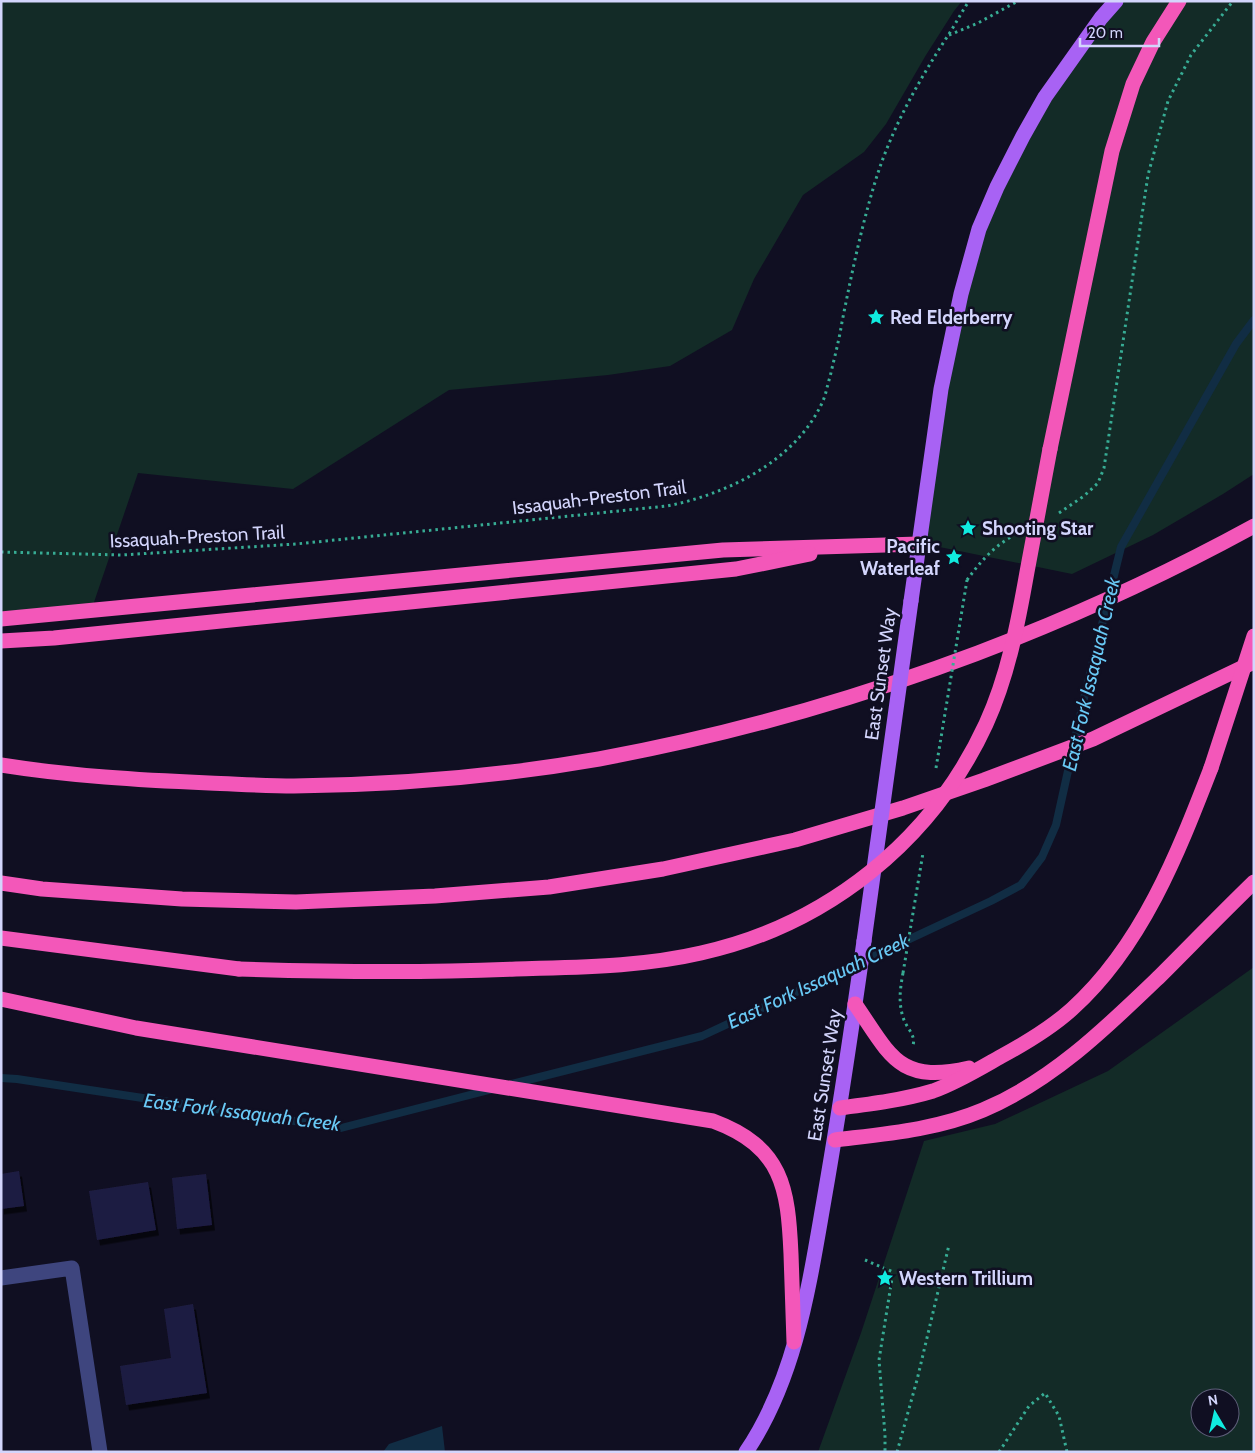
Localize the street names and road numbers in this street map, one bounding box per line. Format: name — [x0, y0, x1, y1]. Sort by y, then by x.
street label: Issaquah-Preston Trail — [511, 475, 688, 520]
street label: Issaquah-Preston Trail — [109, 520, 286, 553]
street label: East Sunset Way — [860, 606, 901, 742]
street label: East Sunset Way — [803, 1007, 846, 1143]

